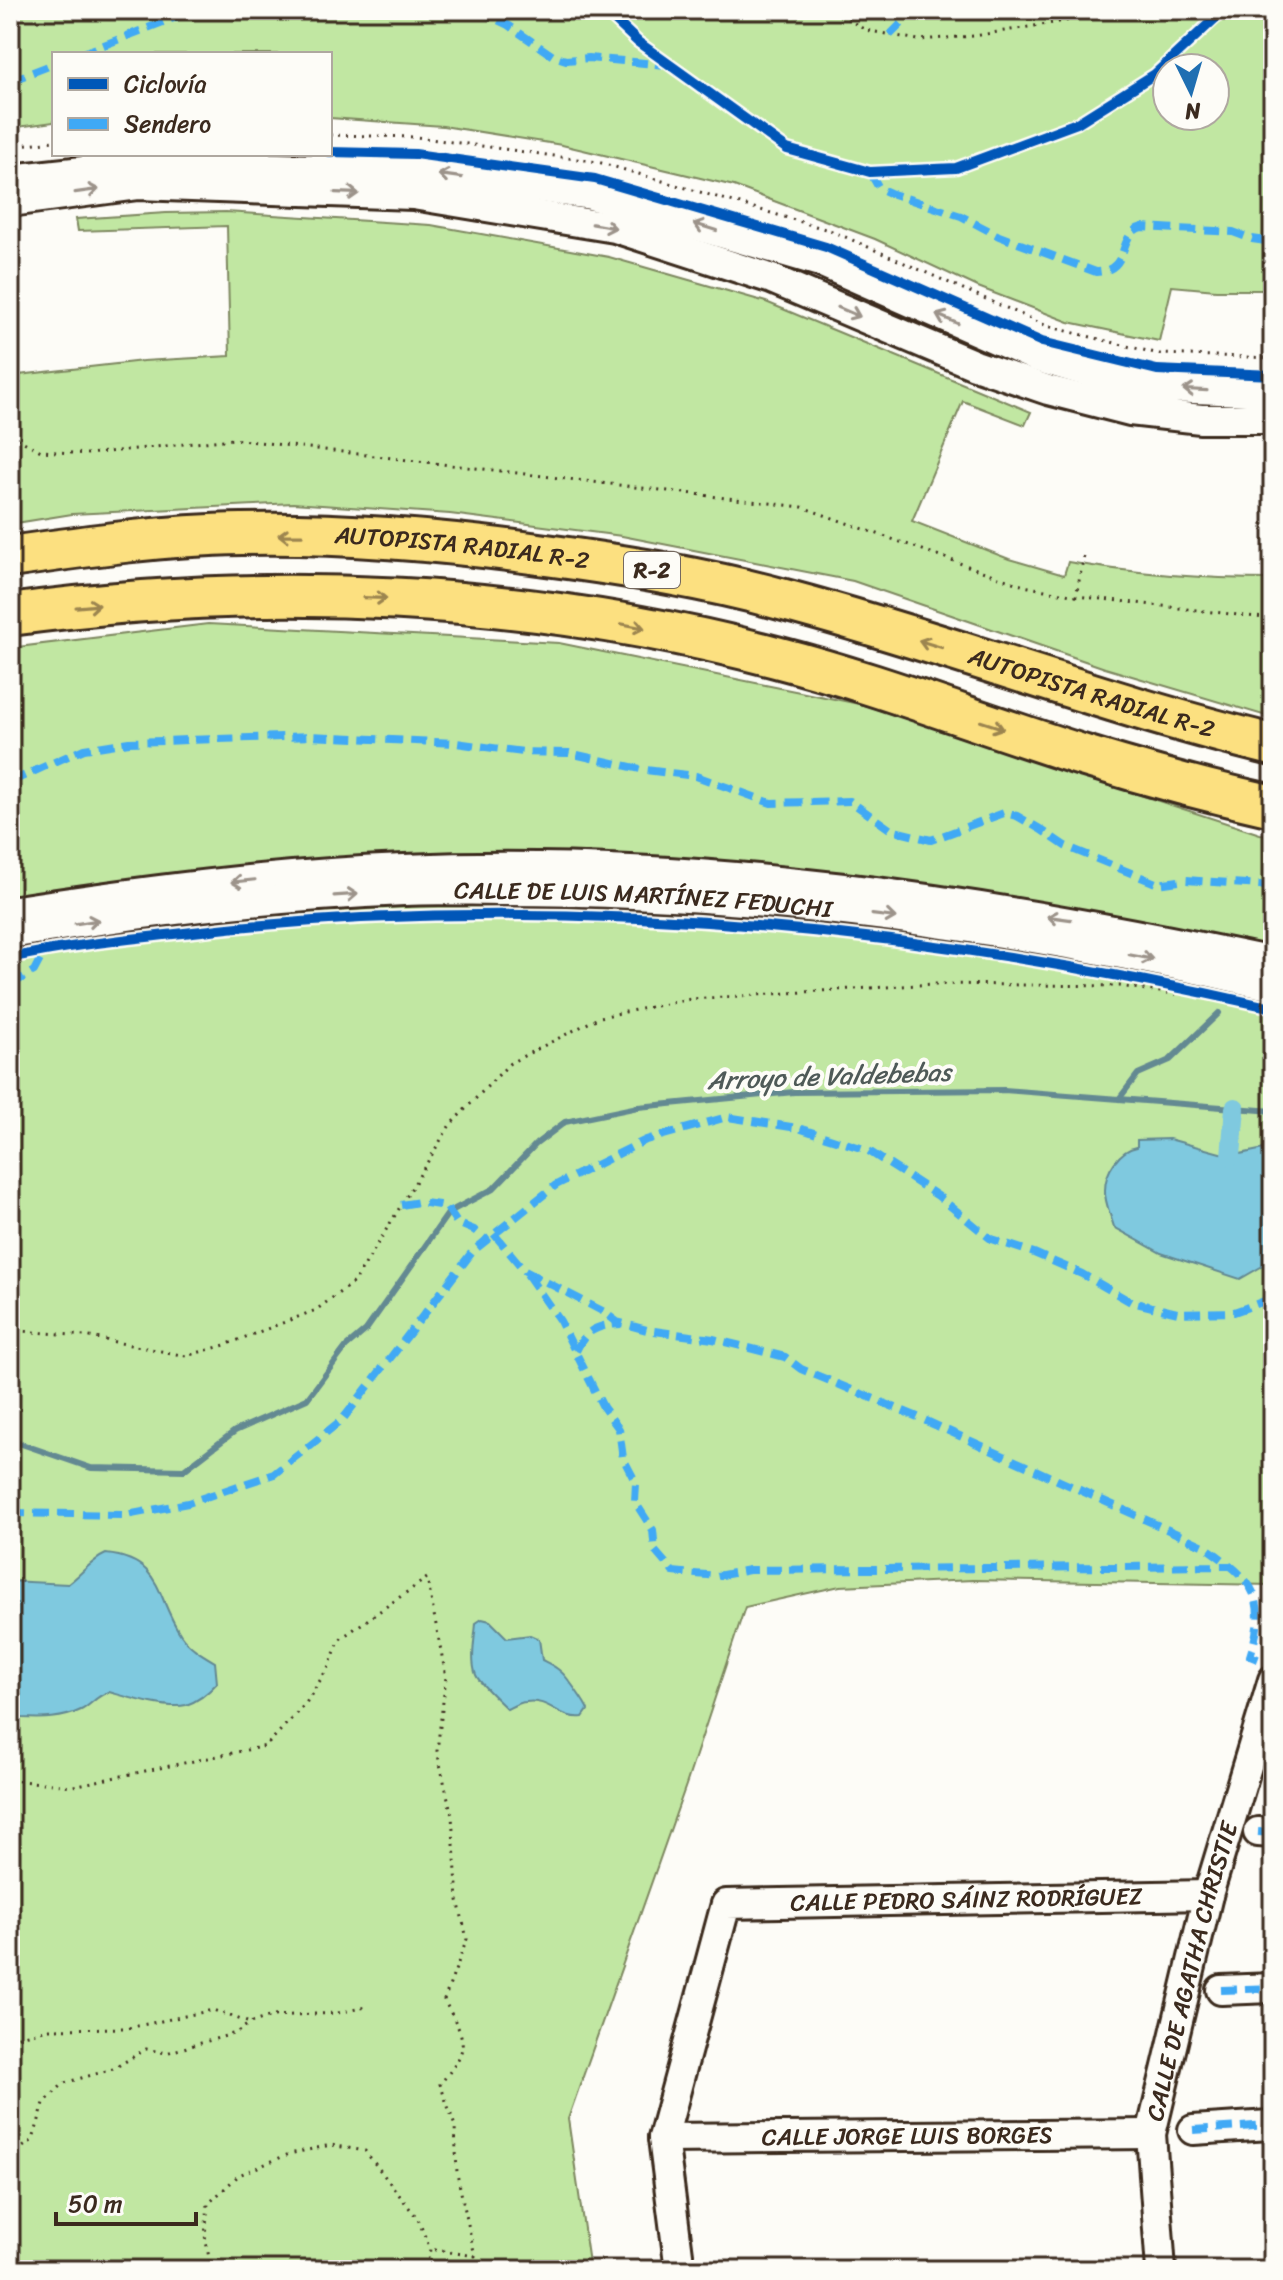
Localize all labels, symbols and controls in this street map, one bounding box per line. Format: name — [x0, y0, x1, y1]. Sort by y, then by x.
legend — [52, 52, 332, 156]
north arrow — [1151, 52, 1231, 132]
text: Ciclovía — [124, 63, 206, 105]
text: N — [1183, 91, 1203, 132]
text: Sendero — [124, 103, 211, 145]
one-way arrow — [438, 168, 464, 183]
one-way arrow — [74, 183, 99, 198]
one-way arrow — [333, 185, 360, 200]
one-way arrow — [692, 219, 718, 234]
one-way arrow — [591, 220, 616, 235]
one-way arrow — [836, 305, 861, 320]
one-way arrow — [935, 311, 960, 326]
one-way arrow — [1182, 382, 1209, 397]
street label: AUTOPISTA RADIAL R-2 — [333, 514, 592, 582]
one-way arrow — [277, 527, 304, 542]
road number: R-2 — [624, 552, 680, 588]
one-way arrow — [361, 591, 388, 606]
one-way arrow — [74, 598, 100, 613]
one-way arrow — [620, 619, 646, 634]
street label: AUTOPISTA RADIAL R-2 — [962, 635, 1220, 750]
one-way arrow — [918, 636, 943, 650]
one-way arrow — [979, 718, 1004, 733]
street label: CALLE DE LUIS MARTÍNEZ FEDUCHI — [454, 869, 836, 931]
one-way arrow — [230, 873, 257, 888]
one-way arrow — [332, 887, 359, 902]
one-way arrow — [871, 909, 896, 924]
one-way arrow — [1047, 910, 1073, 925]
one-way arrow — [74, 914, 99, 929]
one-way arrow — [1128, 950, 1153, 965]
water label: Arroyo de Valdebebas — [706, 1049, 955, 1103]
street label: CALLE DE AGATHA CHRISTIE — [1134, 1815, 1250, 2125]
street label: CALLE PEDRO SÁINZ RODRÍGUEZ — [790, 1875, 1143, 1924]
street label: CALLE JORGE LUIS BORGES — [762, 2114, 1053, 2158]
scale bar — [56, 2176, 196, 2226]
text: 50 m — [68, 2183, 123, 2225]

